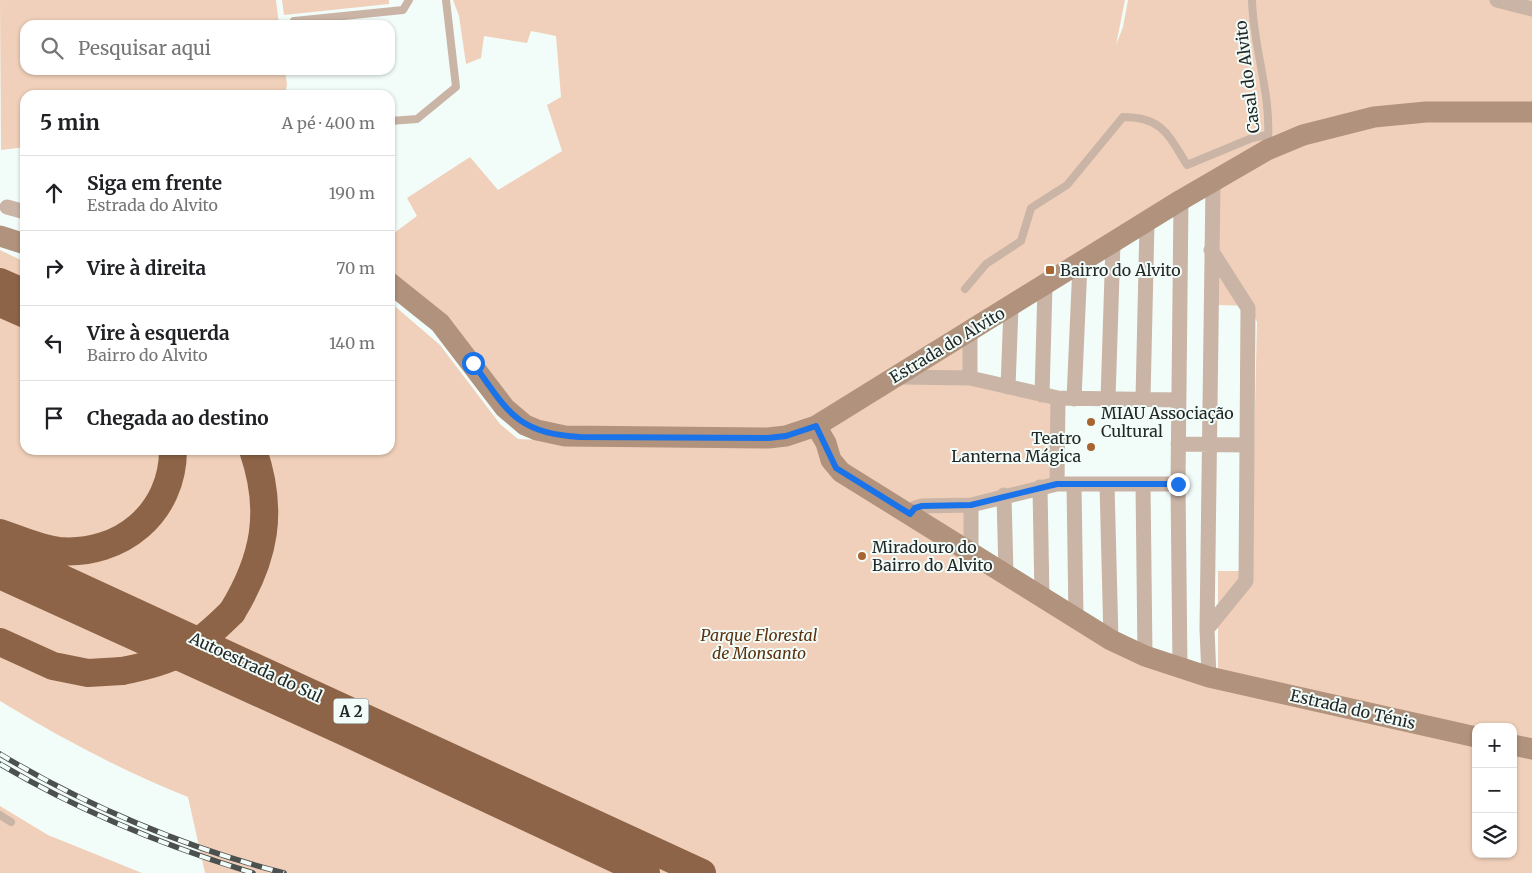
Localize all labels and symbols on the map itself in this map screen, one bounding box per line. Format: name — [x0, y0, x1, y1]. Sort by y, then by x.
street label: Casal do Alvito — [1230, 20, 1264, 134]
place label: Bairro do Alvito — [1060, 260, 1181, 280]
marker: Bairro do Alvito — [1044, 264, 1056, 276]
street label: Estrada do Alvito — [886, 303, 1008, 387]
route start — [462, 352, 485, 375]
place label: MIAU Associação Cultural — [1101, 403, 1234, 441]
marker: MIAU Associação Cultural — [1085, 416, 1097, 428]
place label: Teatro Lanterna Mágica — [951, 428, 1081, 466]
marker: Teatro Lanterna Mágica — [1085, 441, 1097, 453]
route end — [1167, 473, 1190, 496]
place label: Miradouro do Bairro do Alvito — [872, 537, 993, 575]
marker: Miradouro do Bairro do Alvito — [856, 550, 868, 562]
park label: Parque Florestal de Monsanto — [700, 625, 818, 663]
street label: Autoestrada do Sul — [186, 627, 326, 707]
street label: Estrada do Ténis — [1288, 685, 1418, 733]
road number: A 2 — [334, 698, 368, 724]

